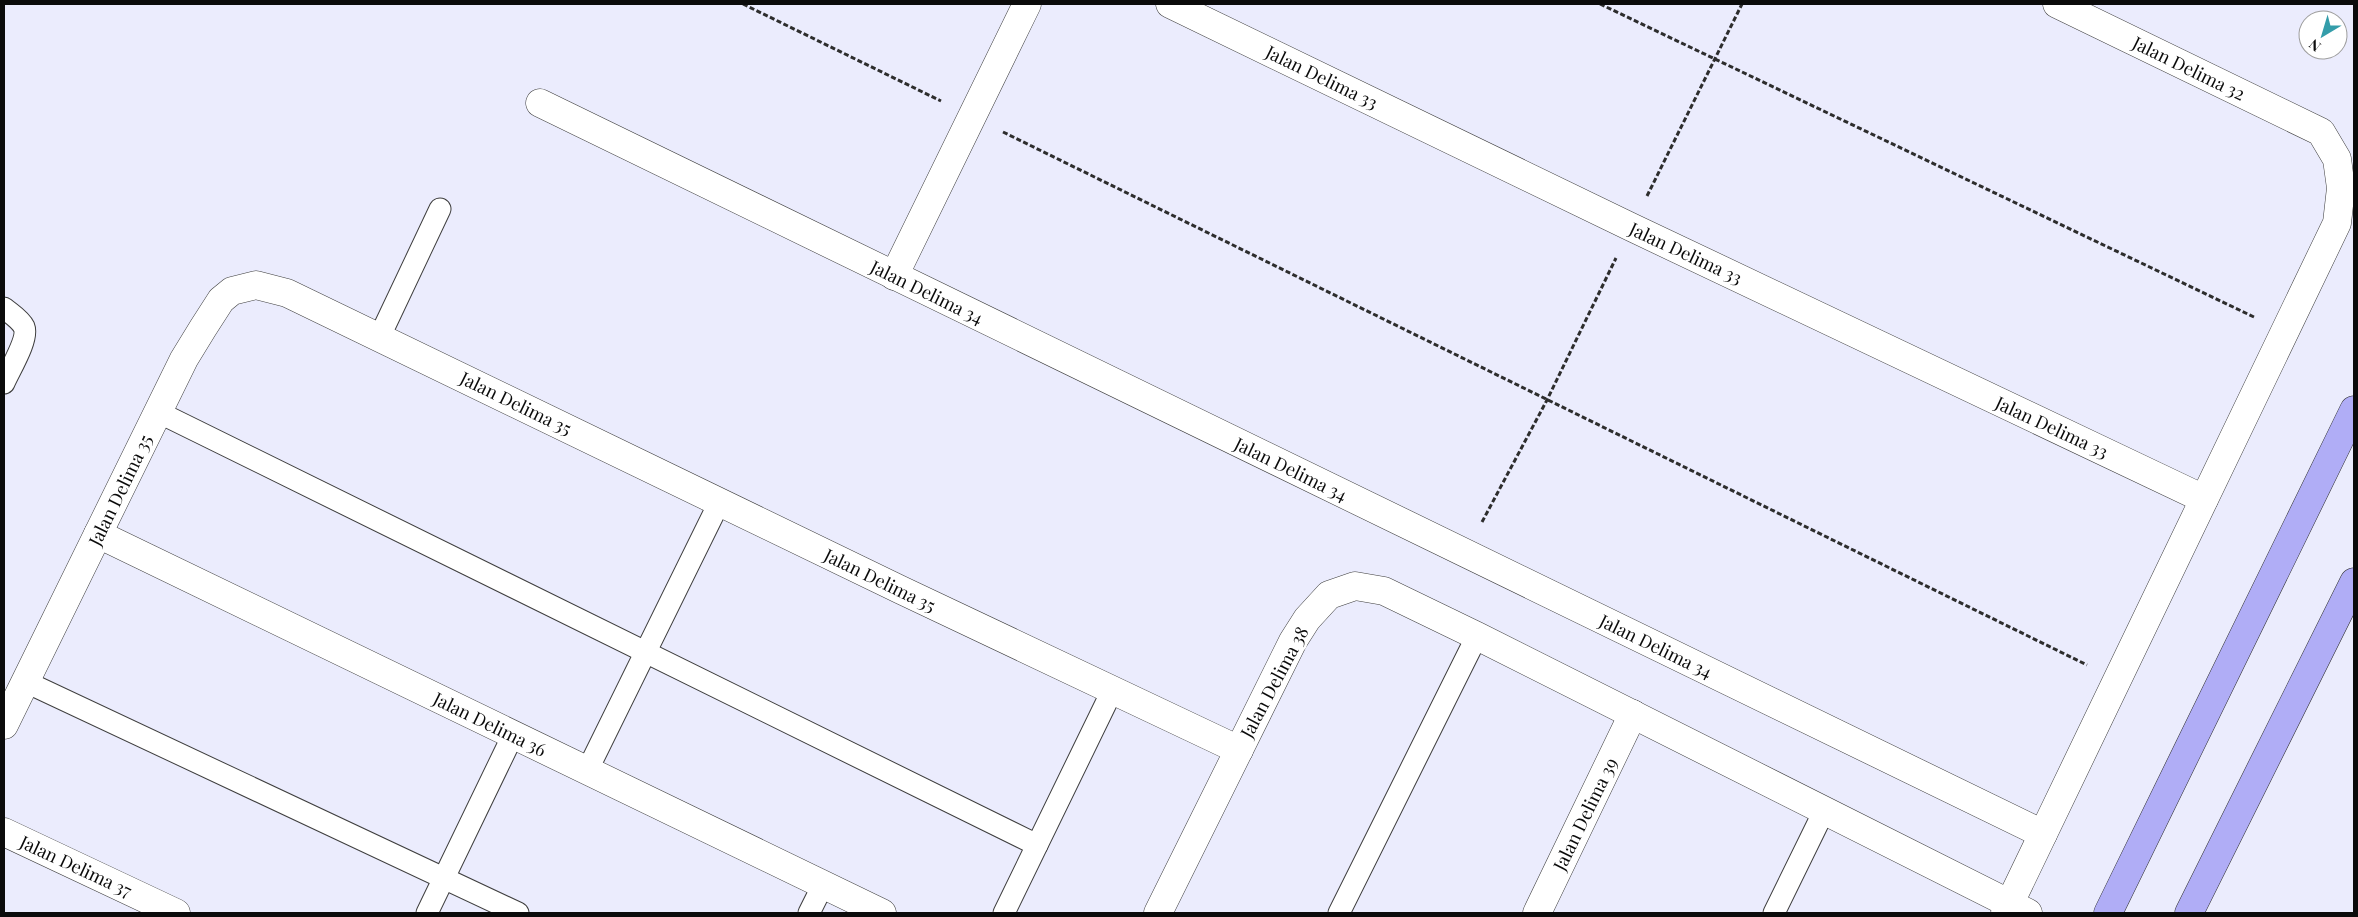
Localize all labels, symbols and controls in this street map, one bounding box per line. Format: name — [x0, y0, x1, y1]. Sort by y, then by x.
north arrow — [2298, 10, 2348, 60]
street label: Jalan Delima 32 — [2128, 30, 2249, 106]
text: N — [2305, 35, 2325, 56]
street label: Jalan Delima 33 — [1261, 39, 1382, 114]
street label: Jalan Delima 33 — [1625, 216, 1746, 290]
street label: Jalan Delima 34 — [866, 254, 987, 330]
street label: Jalan Delima 35 — [455, 365, 576, 440]
street label: Jalan Delima 33 — [1991, 390, 2112, 464]
street label: Jalan Delima 35 — [82, 430, 157, 551]
street label: Jalan Delima 34 — [1230, 431, 1351, 507]
street label: Jalan Delima 35 — [819, 542, 940, 617]
street label: Jalan Delima 34 — [1595, 608, 1716, 684]
street label: Jalan Delima 38 — [1234, 622, 1313, 743]
street label: Jalan Delima 36 — [429, 686, 551, 762]
street label: Jalan Delima 39 — [1547, 754, 1623, 875]
street label: Jalan Delima 37 — [15, 829, 137, 903]

